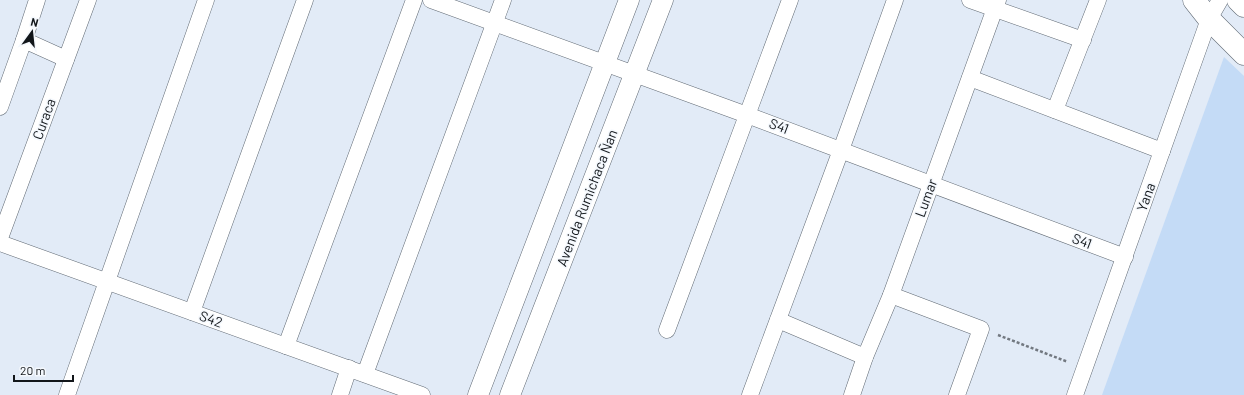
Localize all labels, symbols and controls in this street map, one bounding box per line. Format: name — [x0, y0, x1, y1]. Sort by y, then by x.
north arrow — [12, 12, 52, 52]
text: N — [29, 15, 40, 29]
street label: Curaca — [28, 96, 59, 142]
street label: S41 — [767, 114, 791, 137]
street label: Avenida Rumichaca Ñan — [553, 127, 621, 269]
street label: Lumar — [911, 176, 940, 219]
street label: Yana — [1133, 180, 1159, 213]
street label: S41 — [1070, 229, 1094, 252]
street label: S42 — [197, 307, 225, 331]
scale bar — [14, 357, 73, 383]
text: 20 m — [20, 363, 46, 377]

